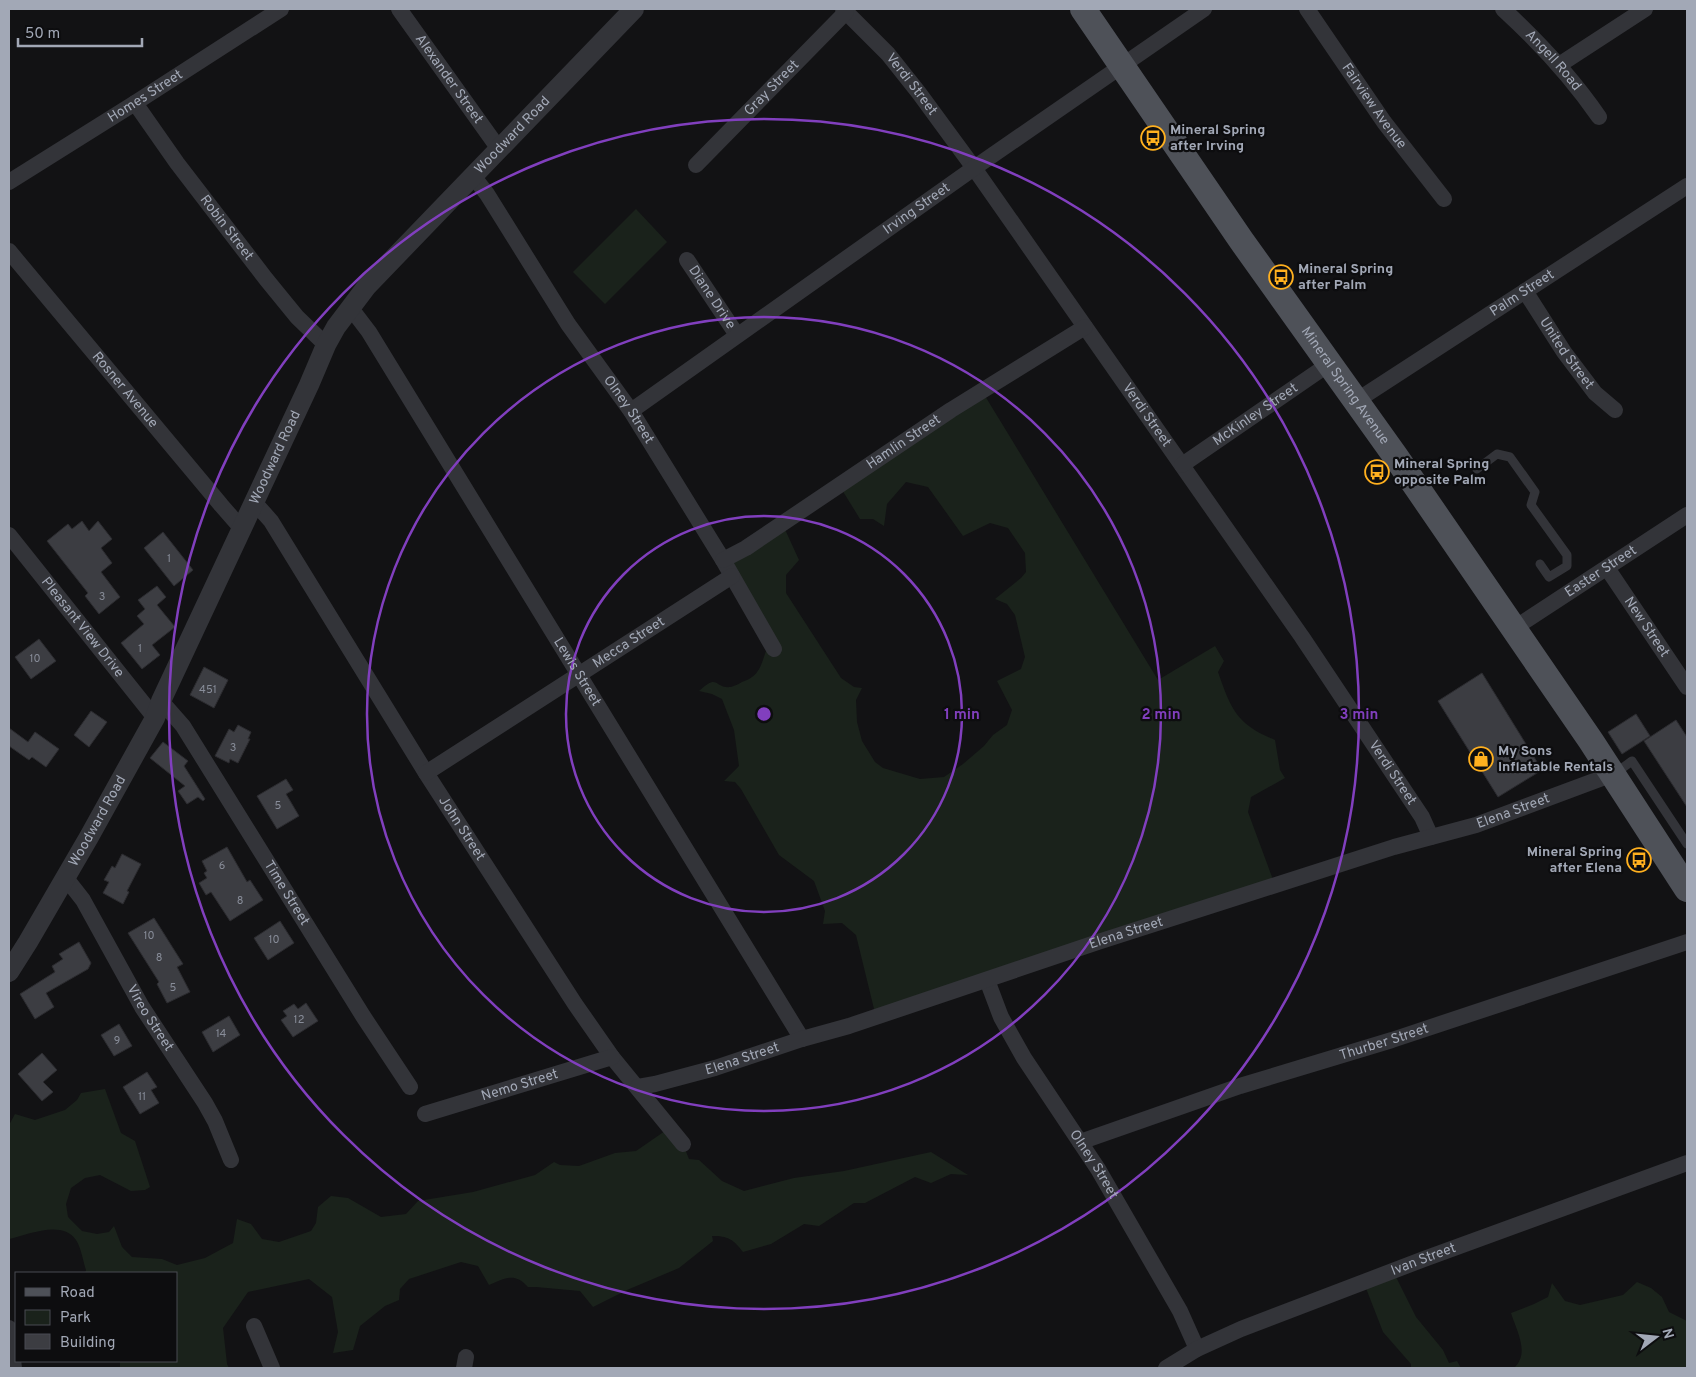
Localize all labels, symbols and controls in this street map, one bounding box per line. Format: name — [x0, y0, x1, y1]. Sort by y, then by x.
scale bar — [18, 15, 141, 47]
text: 50 m — [25, 25, 60, 44]
street label: Angell Road — [1522, 26, 1585, 94]
street label: Alexander Street — [411, 31, 487, 127]
street label: Verdi Street — [882, 50, 941, 119]
street label: Gray Street — [741, 56, 803, 119]
street label: Fairview Avenue — [1338, 60, 1410, 152]
street label: Homes Street — [105, 66, 186, 126]
street label: Woodward Road — [471, 93, 554, 178]
place label: Mineral Spring after Irving — [1170, 122, 1265, 155]
bus stop icon: Mineral Spring after Irving — [1140, 125, 1166, 151]
street label: Irving Street — [880, 179, 953, 238]
street label: Robin Street — [196, 192, 257, 264]
place label: Mineral Spring after Palm — [1298, 261, 1393, 294]
street label: Diane Drive — [685, 262, 739, 332]
bus stop icon: Mineral Spring after Palm — [1268, 264, 1294, 290]
street label: Palm Street — [1487, 266, 1557, 320]
street label: United Street — [1536, 314, 1598, 393]
street label: Mineral Spring Avenue — [1297, 324, 1393, 448]
street label: Rosner Avenue — [88, 348, 162, 432]
street label: Olney Street — [600, 372, 658, 447]
street label: McKinley Street — [1210, 379, 1301, 450]
street label: Verdi Street — [1119, 380, 1175, 450]
street label: Woodward Road — [246, 408, 304, 507]
street label: Hamlin Street — [863, 411, 944, 473]
place label: Mineral Spring opposite Palm — [1394, 456, 1489, 489]
bus stop icon: Mineral Spring opposite Palm — [1364, 459, 1390, 485]
street label: Easter Street — [1562, 542, 1640, 601]
house number: 1 — [167, 552, 171, 566]
street label: Pleasant View Drive — [37, 574, 128, 681]
house number: 3 — [99, 590, 105, 604]
street label: New Street — [1620, 593, 1673, 660]
street label: Mecca Street — [589, 613, 668, 672]
street label: Lewis Street — [550, 635, 605, 709]
house number: 1 — [138, 642, 142, 656]
house number: 10 — [29, 652, 41, 666]
house number: 451 — [199, 683, 217, 697]
centre of rings — [755, 705, 773, 723]
text: 1 min — [944, 706, 980, 725]
text: 2 min — [1141, 706, 1181, 725]
text: 3 min — [1339, 706, 1379, 725]
street label: Verdi Street — [1365, 737, 1420, 808]
house number: 3 — [230, 741, 236, 755]
place label: My Sons Inflatable Rentals — [1498, 743, 1613, 776]
shop icon: My Sons Inflatable Rentals — [1468, 746, 1494, 772]
street label: Woodward Road — [65, 773, 130, 870]
street label: Elena Street — [1474, 790, 1552, 833]
street label: John Street — [435, 793, 489, 864]
house number: 5 — [275, 799, 282, 813]
place label: Mineral Spring after Elena — [1527, 844, 1622, 877]
bus stop icon: Mineral Spring after Elena — [1626, 847, 1652, 873]
street label: Time Street — [260, 858, 313, 929]
house number: 6 — [219, 859, 225, 873]
house number: 8 — [237, 894, 243, 908]
street label: Elena Street — [1087, 913, 1165, 953]
house number: 10 — [143, 929, 155, 943]
house number: 10 — [268, 933, 280, 947]
house number: 8 — [156, 951, 162, 965]
house number: 5 — [170, 981, 177, 995]
street label: Vireo Street — [123, 982, 177, 1055]
house number: 12 — [294, 1013, 304, 1027]
street label: Thurber Street — [1337, 1020, 1431, 1064]
house number: 14 — [216, 1027, 227, 1041]
house number: 9 — [114, 1034, 120, 1048]
street label: Elena Street — [703, 1039, 781, 1079]
street label: Nemo Street — [479, 1065, 560, 1105]
house number: 11 — [138, 1090, 146, 1104]
street label: Olney Street — [1066, 1127, 1122, 1202]
street label: Ivan Street — [1389, 1240, 1458, 1279]
legend — [15, 1272, 178, 1362]
text: Road — [60, 1284, 95, 1303]
text: Park — [60, 1309, 91, 1328]
north arrow — [1631, 1312, 1681, 1362]
text: N — [1657, 1327, 1677, 1341]
text: Building — [60, 1334, 115, 1353]

